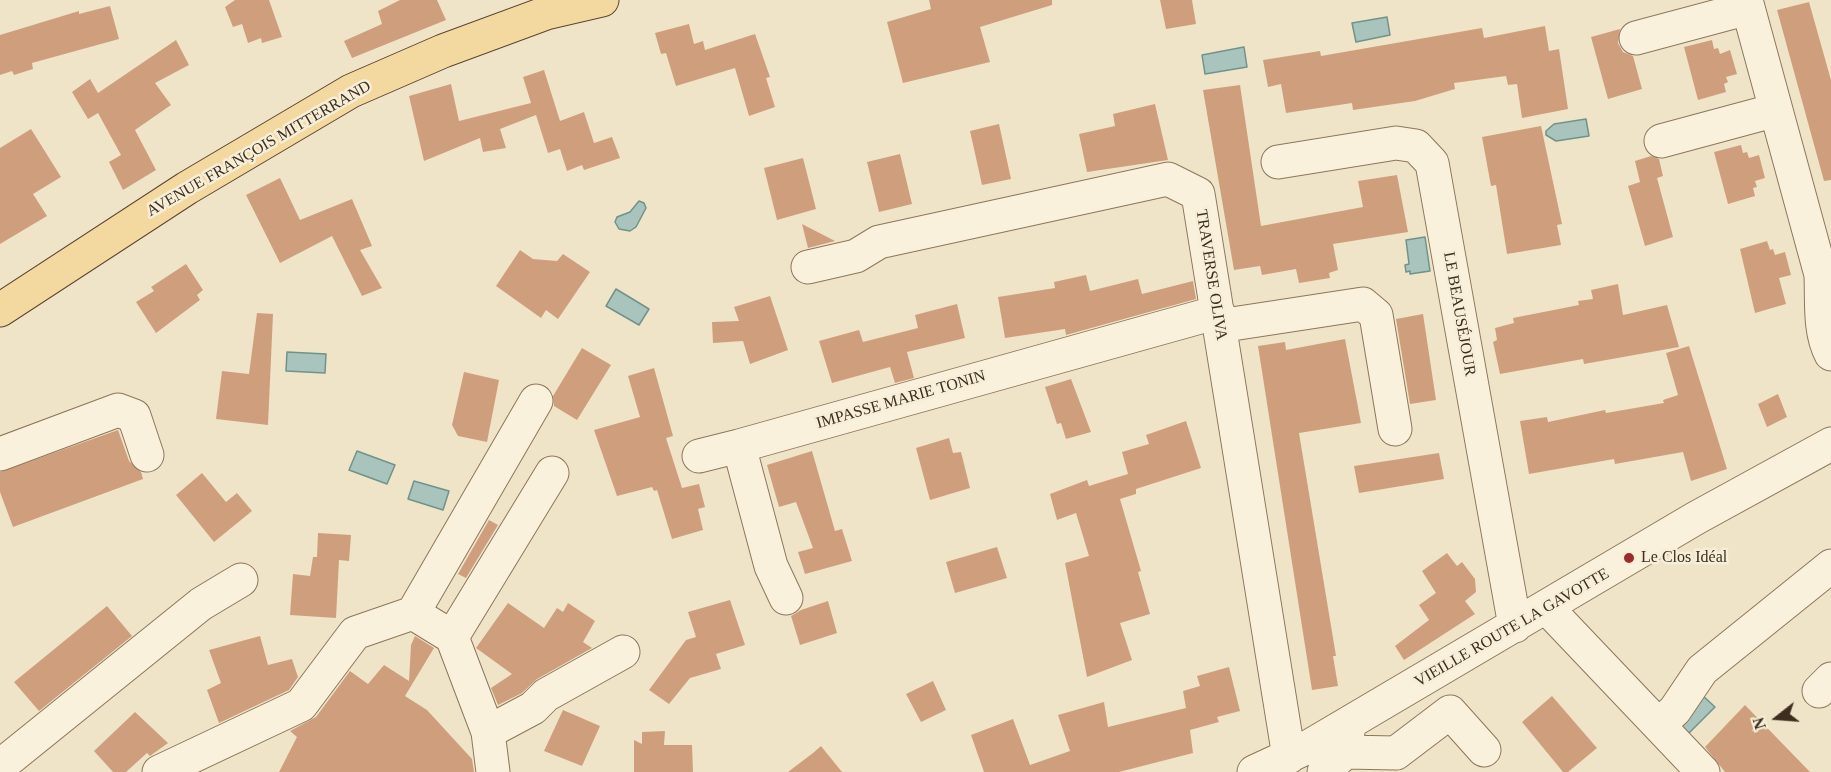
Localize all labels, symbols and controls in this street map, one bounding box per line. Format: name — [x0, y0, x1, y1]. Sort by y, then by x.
street label: AVENUE FRANÇOIS MITTERRAND — [143, 77, 375, 221]
street label: TRAVERSE OLIVA — [1191, 208, 1231, 342]
street label: LE BEAUSÉJOUR — [1439, 250, 1479, 378]
street label: IMPASSE MARIE TONIN — [814, 367, 988, 433]
place label: Le Clos Idéal — [1641, 548, 1727, 568]
marker: Le Clos Idéal — [1622, 551, 1636, 565]
street label: VIEILLE ROUTE LA GAVOTTE — [1411, 564, 1613, 692]
north arrow — [1747, 688, 1807, 748]
text: N — [1749, 715, 1769, 731]

